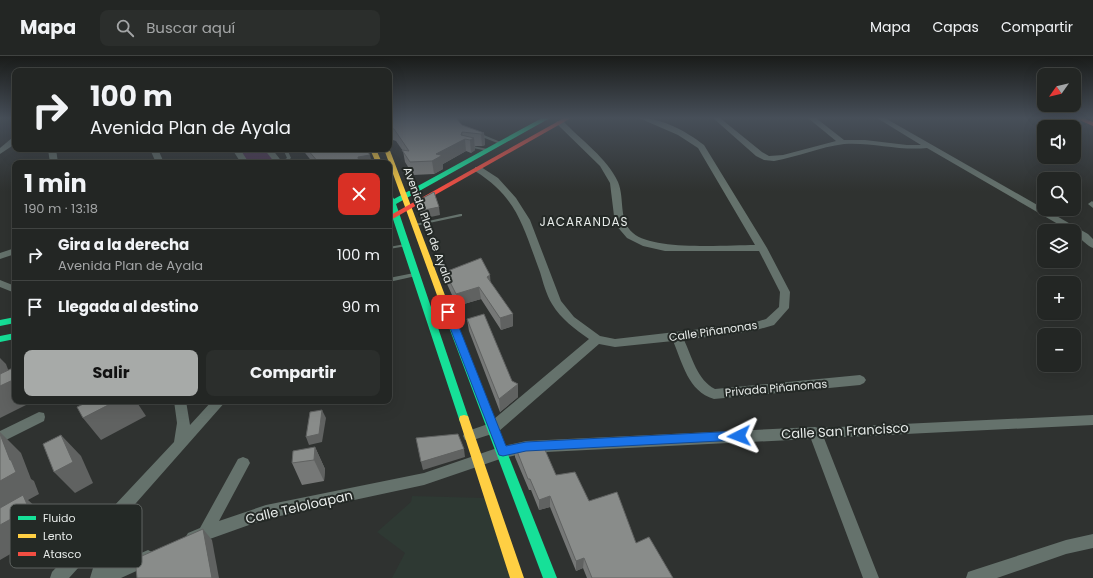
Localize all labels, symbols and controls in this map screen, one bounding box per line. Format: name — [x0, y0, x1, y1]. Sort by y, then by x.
search box — [100, 10, 380, 46]
text: Mapa — [20, 14, 76, 41]
icon: search — [114, 17, 136, 39]
text: Buscar aquí — [146, 17, 235, 38]
text: Mapa — [870, 17, 910, 37]
text: Capas — [932, 17, 979, 37]
text: Compartir — [1001, 17, 1073, 37]
north arrow — [1037, 68, 1081, 112]
map controls — [1037, 68, 1081, 372]
text: 100 m — [90, 77, 173, 116]
icon: right — [24, 84, 76, 136]
text: Avenida Plan de Ayala — [90, 115, 291, 140]
button: sound — [1037, 120, 1081, 164]
street label: Avenida Plan de Ayala — [399, 165, 457, 285]
text: 1 min — [24, 167, 87, 200]
button: search — [1037, 172, 1081, 216]
button: close — [338, 173, 380, 215]
text: 190 m · 13:18 — [24, 199, 98, 218]
district label: JACARANDAS — [539, 213, 629, 230]
button: layers — [1037, 224, 1081, 268]
text: Gira a la derecha — [58, 234, 189, 255]
icon: right — [24, 244, 46, 266]
text: 100 m — [337, 244, 380, 265]
text: Avenida Plan de Ayala — [58, 256, 203, 275]
button: + — [1037, 276, 1081, 320]
pin — [431, 295, 465, 329]
icon: arrive — [24, 296, 46, 318]
text: Llegada al destino — [58, 296, 199, 317]
text: 90 m — [342, 296, 380, 317]
icon: arrive — [437, 301, 459, 323]
street label: Calle Piñanonas — [668, 317, 758, 345]
button: − — [1037, 328, 1081, 372]
button: Salir — [24, 350, 198, 396]
button: Compartir — [206, 350, 380, 396]
street label: Privada Piñanonas — [724, 376, 828, 400]
position arrow — [718, 415, 760, 457]
street label: Calle San Francisco — [781, 418, 909, 444]
street label: Calle Teloloapan — [243, 485, 355, 529]
legend — [10, 504, 142, 568]
text: Fluido — [43, 510, 75, 526]
text: Lento — [43, 528, 73, 544]
text: Atasco — [43, 546, 81, 562]

